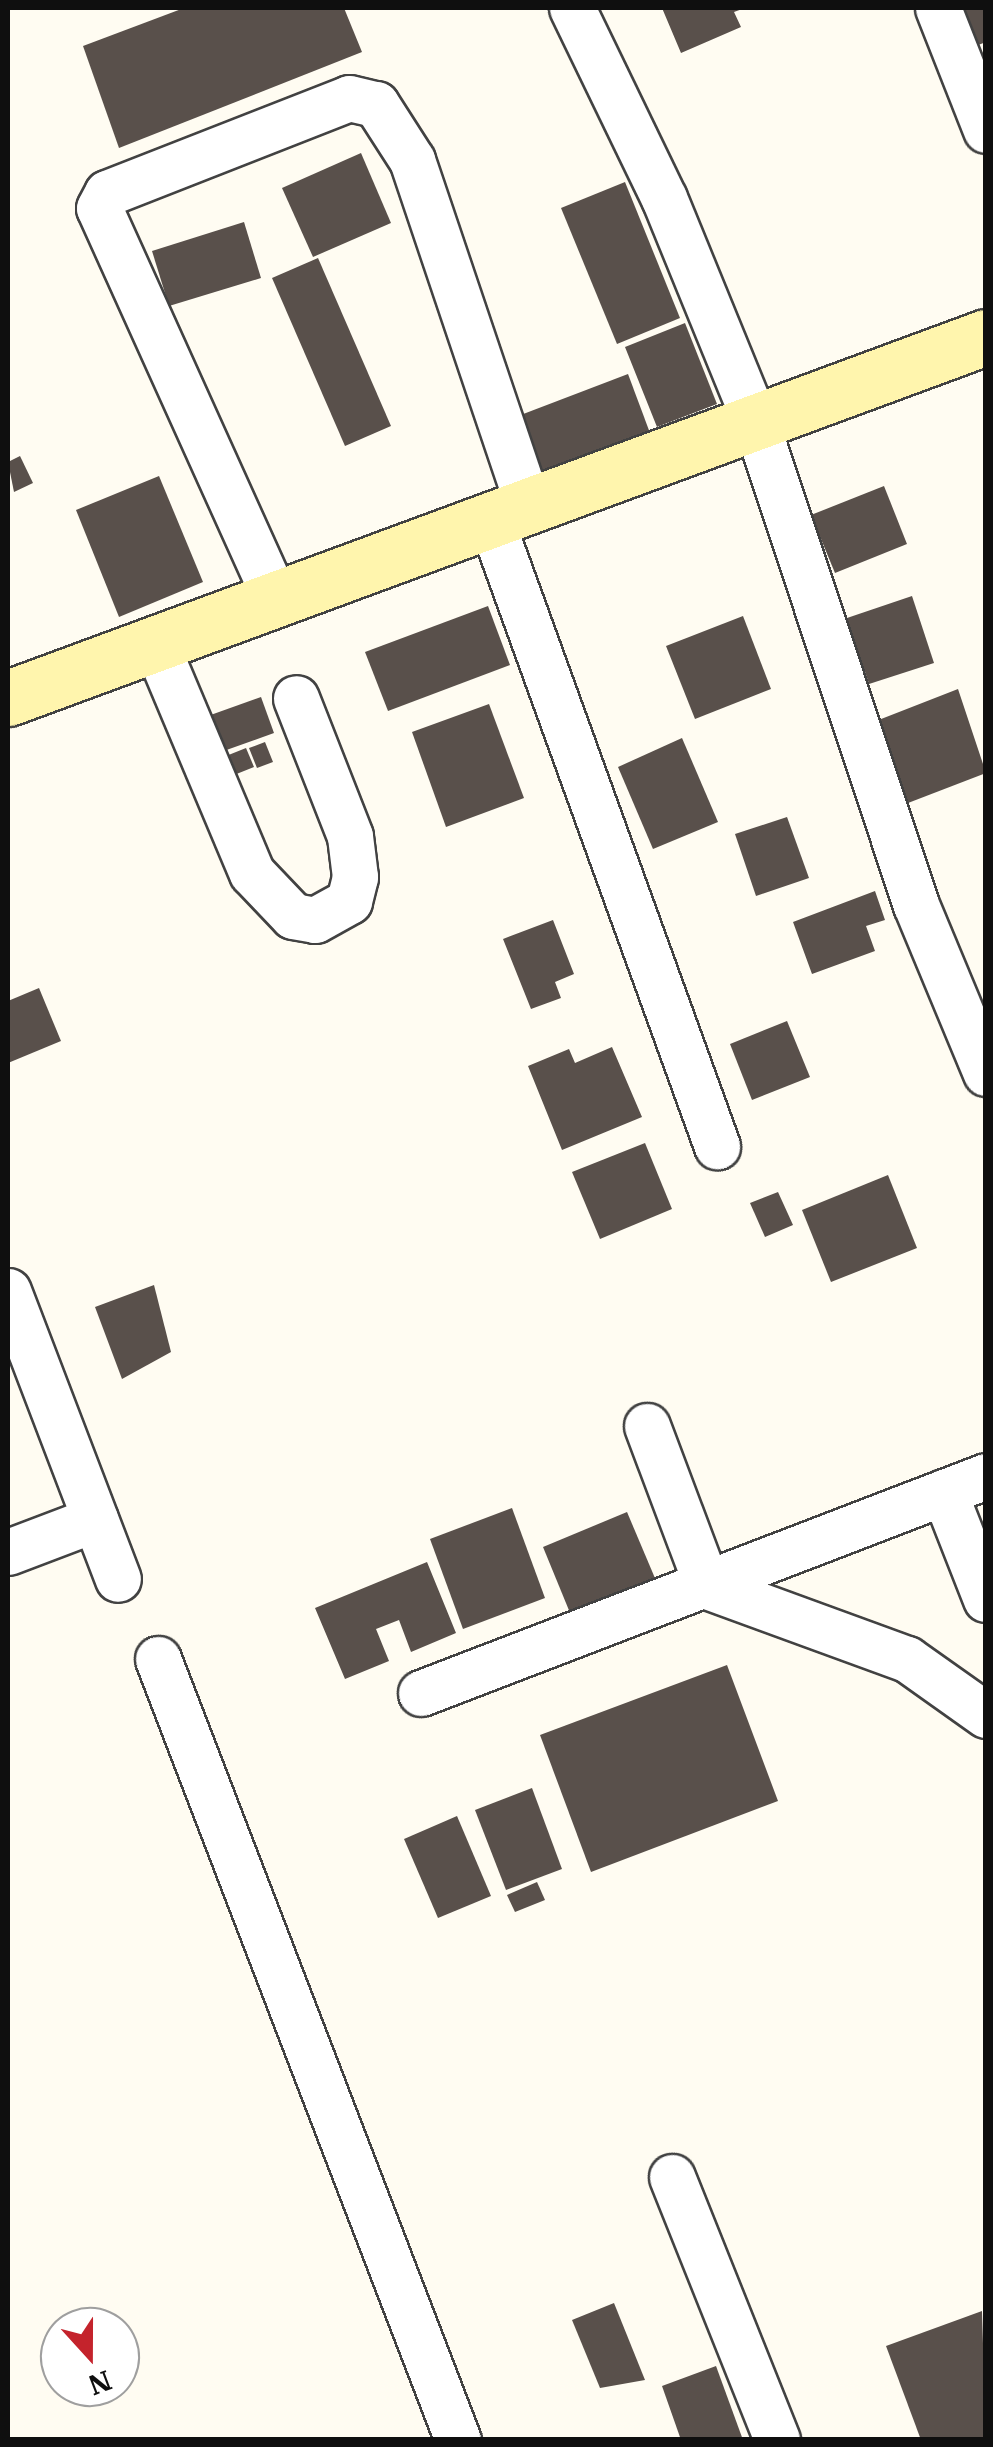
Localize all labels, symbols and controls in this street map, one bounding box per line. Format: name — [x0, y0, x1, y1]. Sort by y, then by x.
north arrow — [40, 2307, 140, 2407]
text: N — [83, 2362, 117, 2405]

